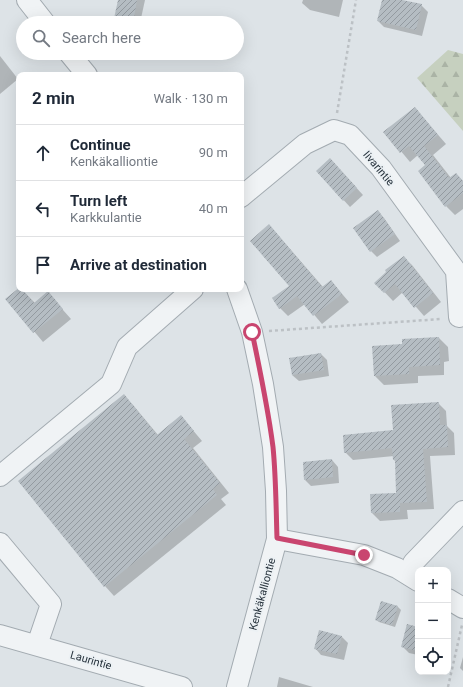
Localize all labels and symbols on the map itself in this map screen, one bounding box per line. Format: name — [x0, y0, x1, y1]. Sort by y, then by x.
street label: Iivarintie — [360, 148, 397, 189]
route start — [243, 323, 261, 341]
route end — [355, 546, 373, 564]
street label: Kenkäkalliontie — [247, 556, 278, 632]
street label: Laurintie — [69, 648, 113, 673]

